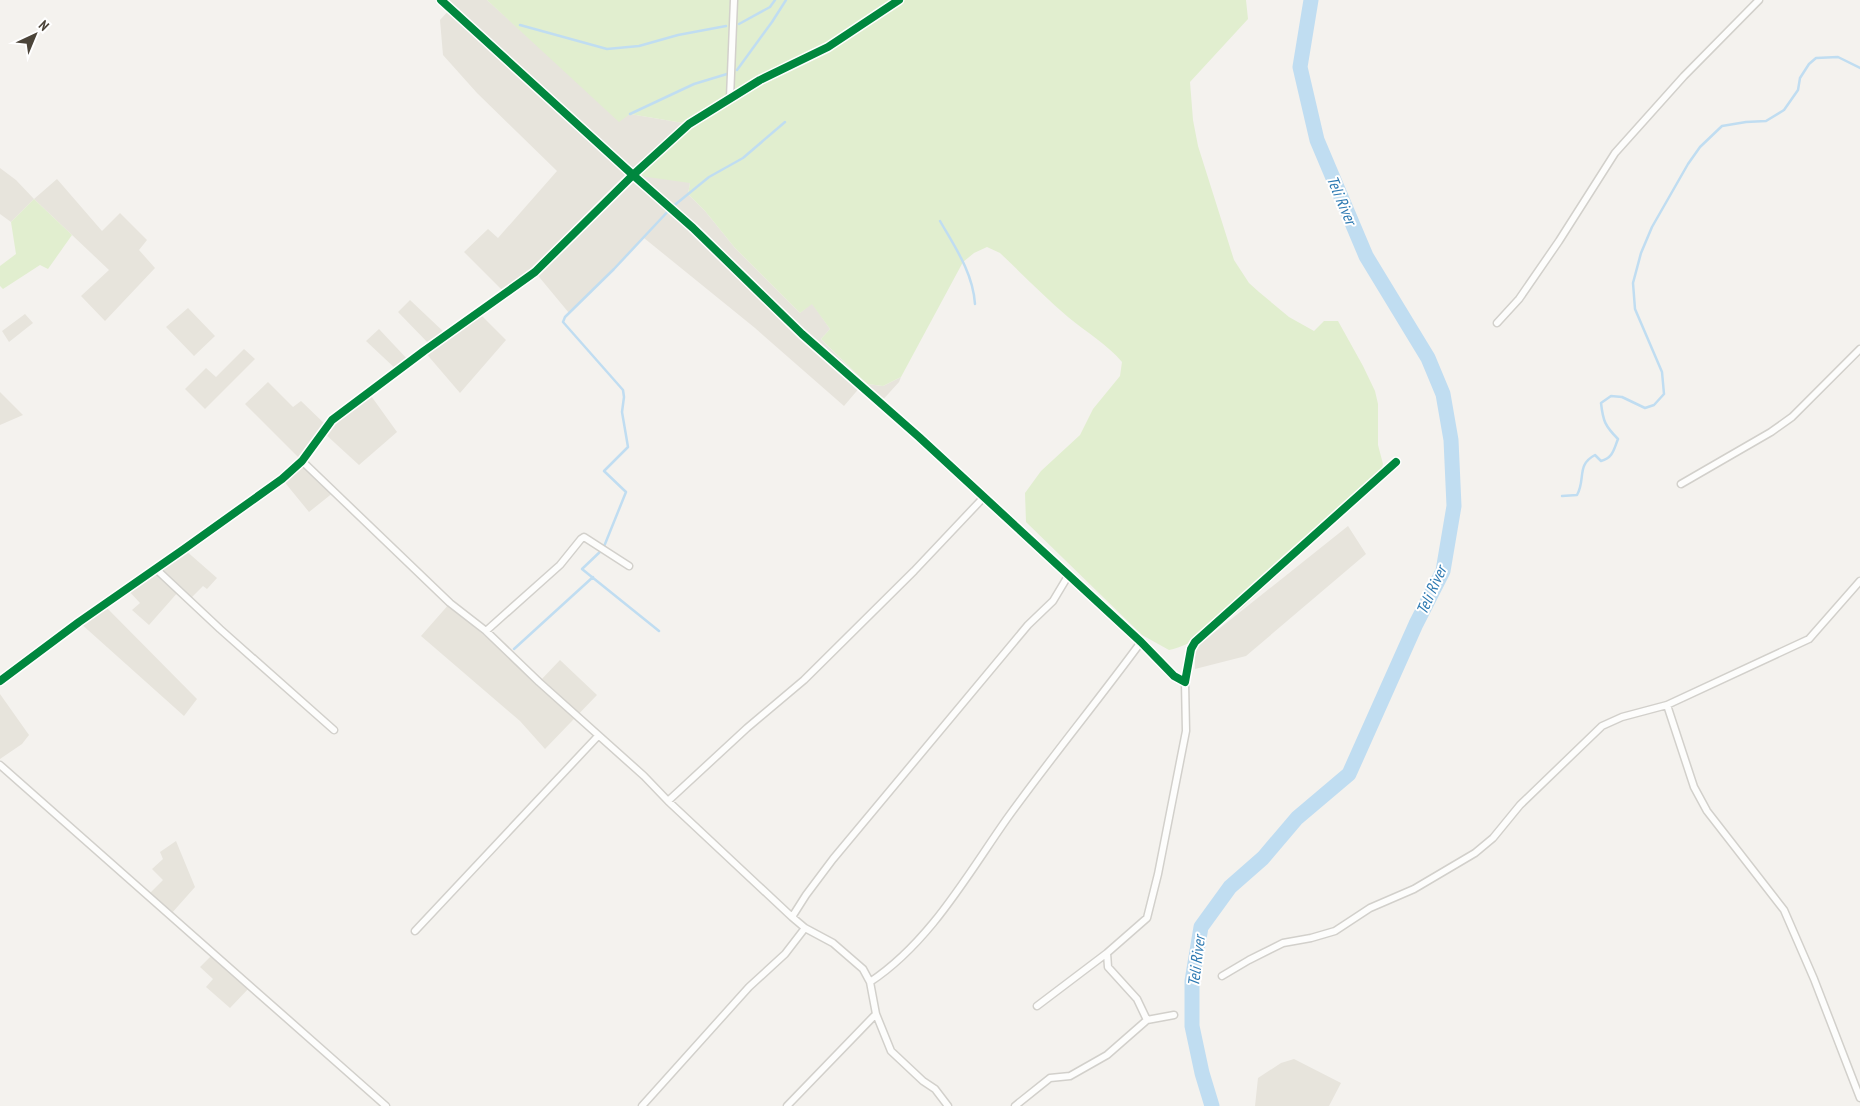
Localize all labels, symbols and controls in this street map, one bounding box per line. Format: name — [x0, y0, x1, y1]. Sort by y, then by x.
north arrow — [10, 10, 60, 60]
text: N — [35, 17, 53, 35]
water label: Teli River — [1323, 173, 1362, 230]
water label: Teli River — [1411, 560, 1452, 617]
water label: Teli River — [1183, 932, 1209, 988]

